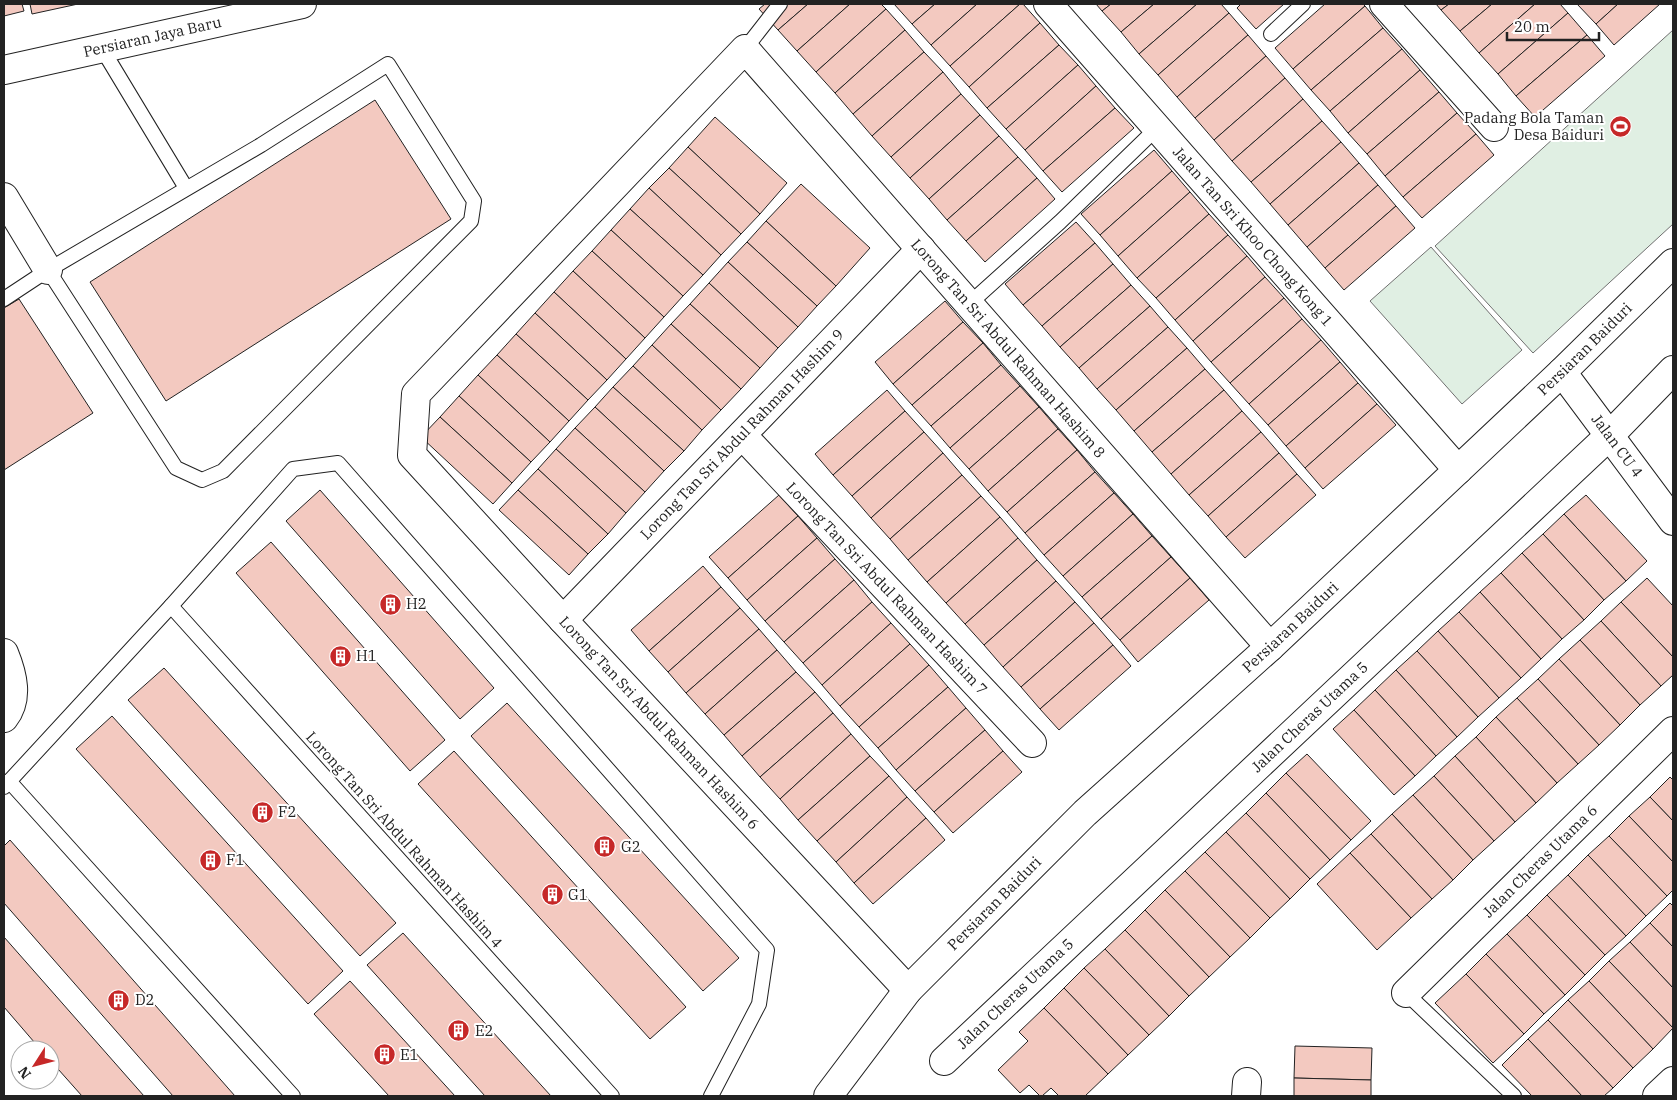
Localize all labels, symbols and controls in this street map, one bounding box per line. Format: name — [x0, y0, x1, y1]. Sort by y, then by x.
scale bar — [1507, 10, 1600, 42]
street label: Persiaran Jaya Baru — [81, 12, 223, 61]
text: 20 m — [1514, 17, 1550, 36]
place label: Padang Bola Taman Desa Baiduri — [1464, 108, 1604, 144]
sports icon: Padang Bola Taman Desa Baiduri — [1608, 115, 1632, 139]
street label: Jalan Tan Sri Khoo Chong Kong 1 — [1169, 143, 1337, 330]
street label: Lorong Tan Sri Abdul Rahman Hashim 8 — [907, 235, 1110, 462]
street label: Persiaran Baiduri — [1533, 298, 1636, 399]
street label: Lorong Tan Sri Abdul Rahman Hashim 9 — [636, 325, 848, 543]
street label: Jalan CU 4 — [1588, 410, 1647, 481]
street label: Lorong Tan Sri Abdul Rahman Hashim 7 — [782, 478, 992, 699]
street label: Persiaran Baiduri — [1238, 577, 1342, 676]
building icon: H2 — [378, 592, 402, 616]
place label: H2 — [406, 594, 427, 613]
street label: Lorong Tan Sri Abdul Rahman Hashim 6 — [555, 612, 763, 833]
building icon: H1 — [328, 644, 352, 668]
place label: H1 — [356, 646, 377, 665]
street label: Jalan Cheras Utama 5 — [1247, 657, 1372, 776]
street label: Lorong Tan Sri Abdul Rahman Hashim 4 — [302, 727, 507, 952]
building icon: F2 — [250, 800, 274, 824]
street label: Jalan Cheras Utama 6 — [1479, 801, 1601, 921]
place label: F2 — [278, 802, 296, 821]
building icon: G2 — [593, 835, 617, 859]
place label: G2 — [621, 837, 641, 856]
building icon: F1 — [198, 848, 222, 872]
place label: F1 — [226, 850, 244, 869]
street label: Persiaran Baiduri — [943, 852, 1045, 954]
building icon: G1 — [540, 883, 564, 907]
place label: G1 — [568, 885, 588, 904]
street label: Jalan Cheras Utama 5 — [953, 934, 1077, 1053]
building icon: D2 — [107, 988, 131, 1012]
place label: D2 — [135, 990, 155, 1009]
building icon: E2 — [447, 1019, 471, 1043]
place label: E2 — [475, 1021, 494, 1040]
north arrow — [10, 1040, 60, 1090]
building icon: E1 — [372, 1043, 396, 1067]
place label: E1 — [400, 1045, 419, 1064]
text: N — [14, 1063, 35, 1082]

